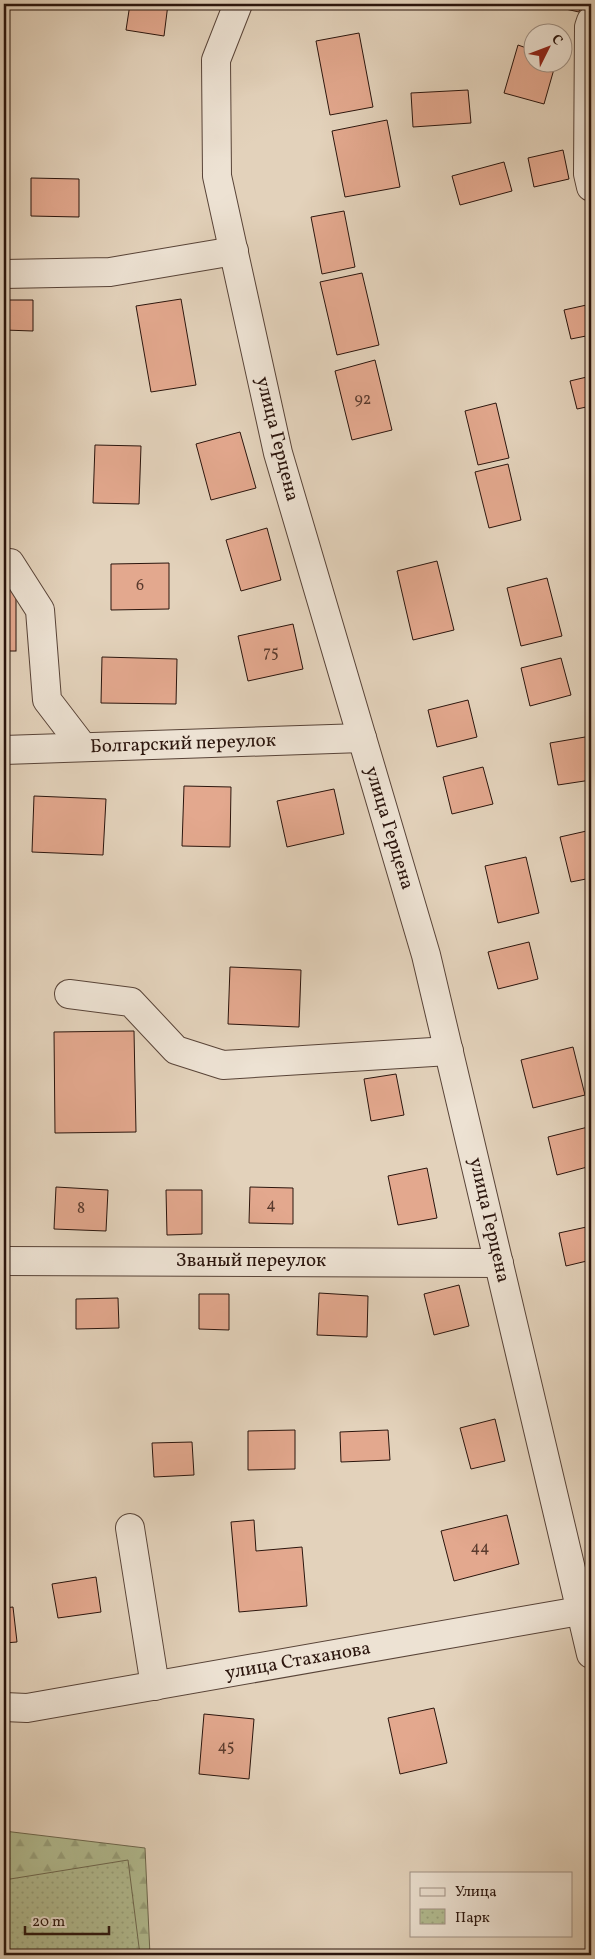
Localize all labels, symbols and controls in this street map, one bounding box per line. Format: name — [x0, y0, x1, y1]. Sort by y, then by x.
north arrow — [522, 22, 572, 72]
text: С — [546, 31, 567, 50]
street label: улица Герцена — [249, 374, 305, 504]
house number: 92 — [355, 389, 371, 411]
house number: 6 — [136, 575, 144, 597]
house number: 75 — [263, 642, 279, 664]
street label: Болгарский переулок — [90, 728, 276, 760]
street label: улица Герцена — [358, 763, 420, 893]
street label: улица Герцена — [462, 1155, 516, 1285]
house number: 4 — [266, 1194, 276, 1216]
house number: 8 — [77, 1198, 85, 1220]
street label: Званый переулок — [176, 1248, 326, 1274]
house number: 44 — [470, 1537, 490, 1559]
street label: улица Стаханова — [223, 1635, 373, 1687]
house number: 45 — [218, 1736, 234, 1758]
legend — [410, 1872, 572, 1936]
text: Улица — [455, 1882, 497, 1903]
scale bar — [25, 1904, 109, 1936]
text: Парк — [455, 1908, 490, 1929]
text: 20 m — [32, 1912, 65, 1933]

